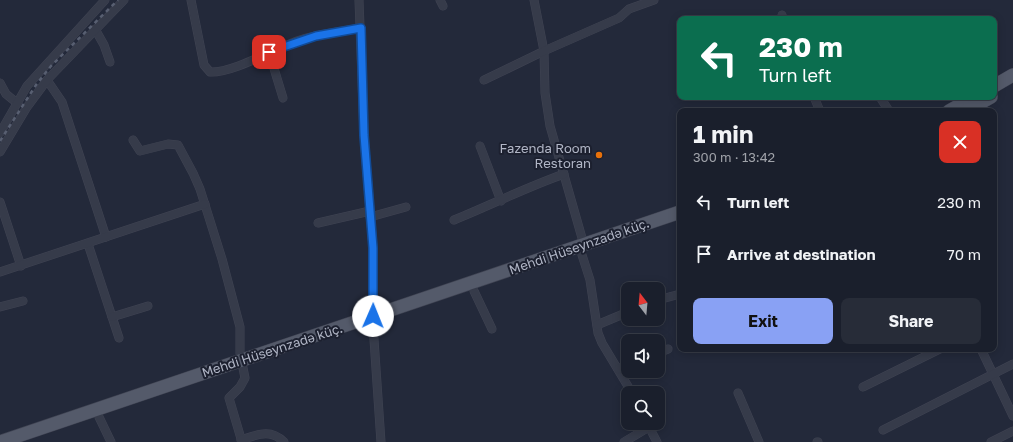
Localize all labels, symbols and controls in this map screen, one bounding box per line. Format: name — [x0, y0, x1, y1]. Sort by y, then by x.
text: 230 m — [759, 30, 843, 63]
icon: left — [693, 32, 745, 84]
pin — [252, 35, 286, 69]
icon: arrive — [258, 41, 280, 63]
text: Turn left — [759, 64, 832, 86]
text: 1 min — [693, 119, 753, 148]
button: close — [939, 121, 981, 163]
place label: Fazenda Room Restoran — [500, 140, 591, 171]
text: 300 m · 13:42 — [693, 149, 775, 165]
marker: Fazenda Room Restoran — [594, 150, 604, 160]
icon: left — [693, 191, 715, 213]
text: Turn left — [727, 193, 789, 211]
text: 230 m — [937, 193, 981, 211]
street label: Mehdi Hüseynzadə küç. — [507, 215, 651, 277]
icon: arrive — [693, 243, 715, 265]
text: Arrive at destination — [727, 245, 876, 263]
text: 70 m — [947, 245, 981, 263]
north arrow — [621, 282, 665, 326]
map controls — [621, 282, 665, 430]
position arrow — [352, 295, 394, 337]
button: Exit — [693, 298, 833, 344]
button: Share — [841, 298, 981, 344]
street label: Mehdi Hüseynzadə küç. — [200, 320, 344, 380]
button: sound — [621, 334, 665, 378]
button: search — [621, 386, 665, 430]

